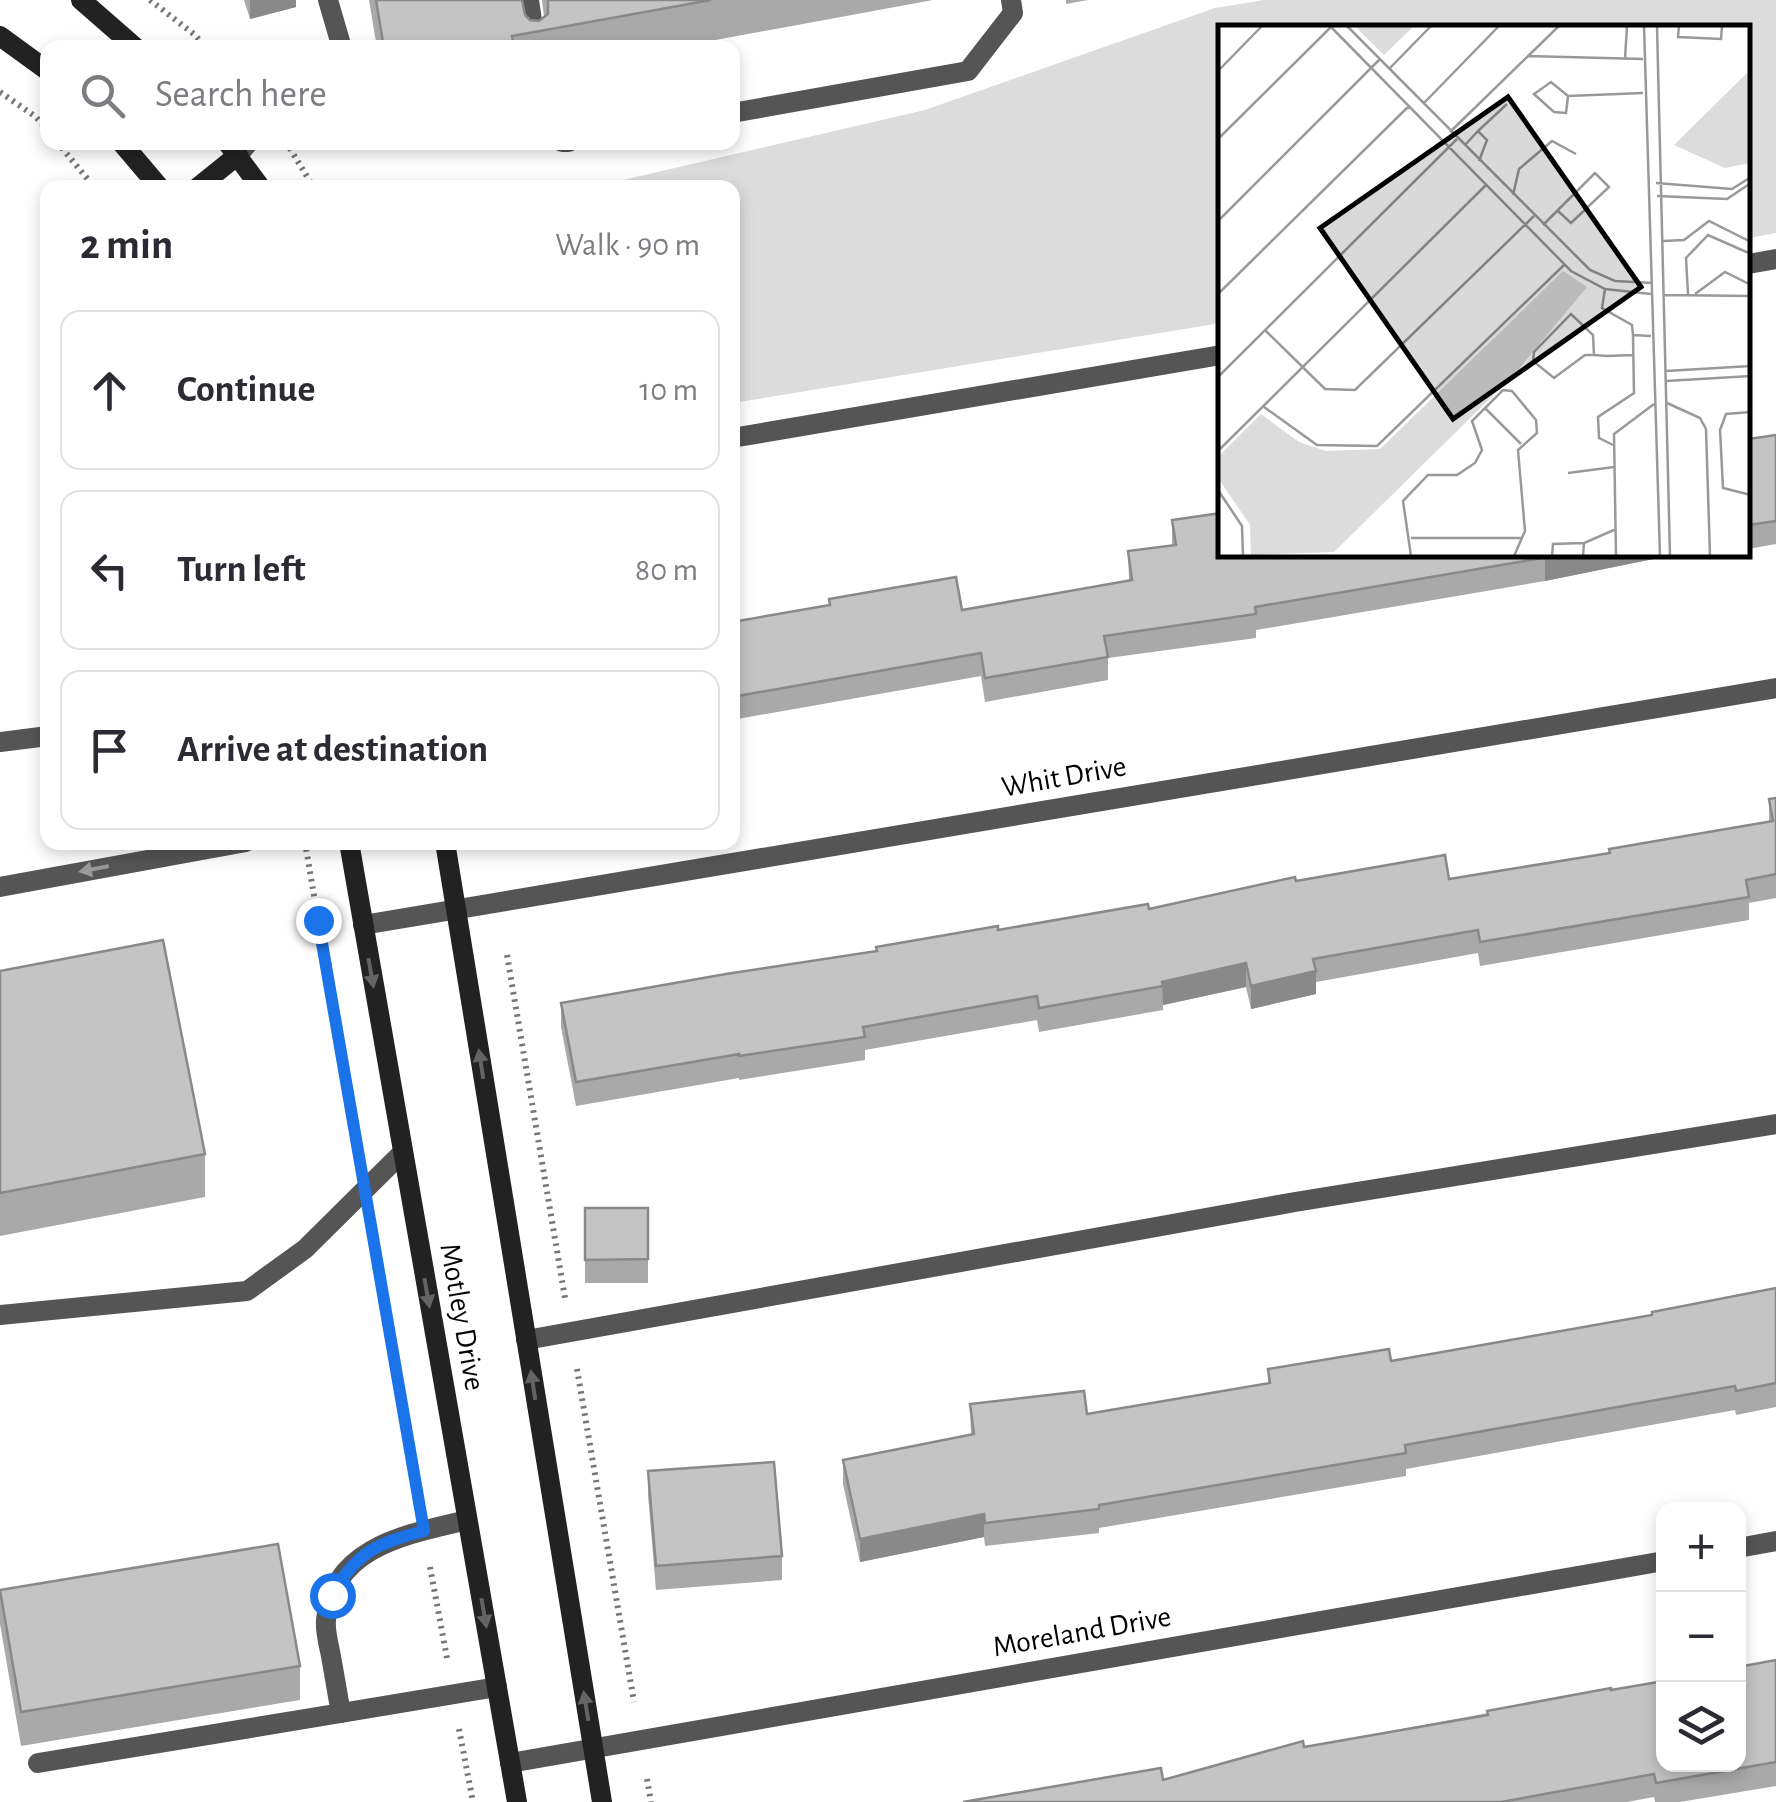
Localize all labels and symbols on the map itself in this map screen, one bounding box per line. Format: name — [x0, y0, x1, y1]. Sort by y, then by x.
inset map — [1218, 25, 1751, 558]
street label: Whit Drive — [999, 751, 1129, 803]
one-way arrow — [77, 862, 109, 877]
route end — [296, 898, 342, 944]
one-way arrow — [364, 958, 379, 989]
one-way arrow — [473, 1048, 488, 1080]
street label: Motley Drive — [434, 1241, 490, 1393]
one-way arrow — [420, 1278, 435, 1309]
one-way arrow — [525, 1369, 540, 1400]
route start — [310, 1573, 356, 1619]
one-way arrow — [477, 1598, 492, 1629]
street label: Moreland Drive — [991, 1602, 1173, 1662]
one-way arrow — [577, 1690, 593, 1721]

